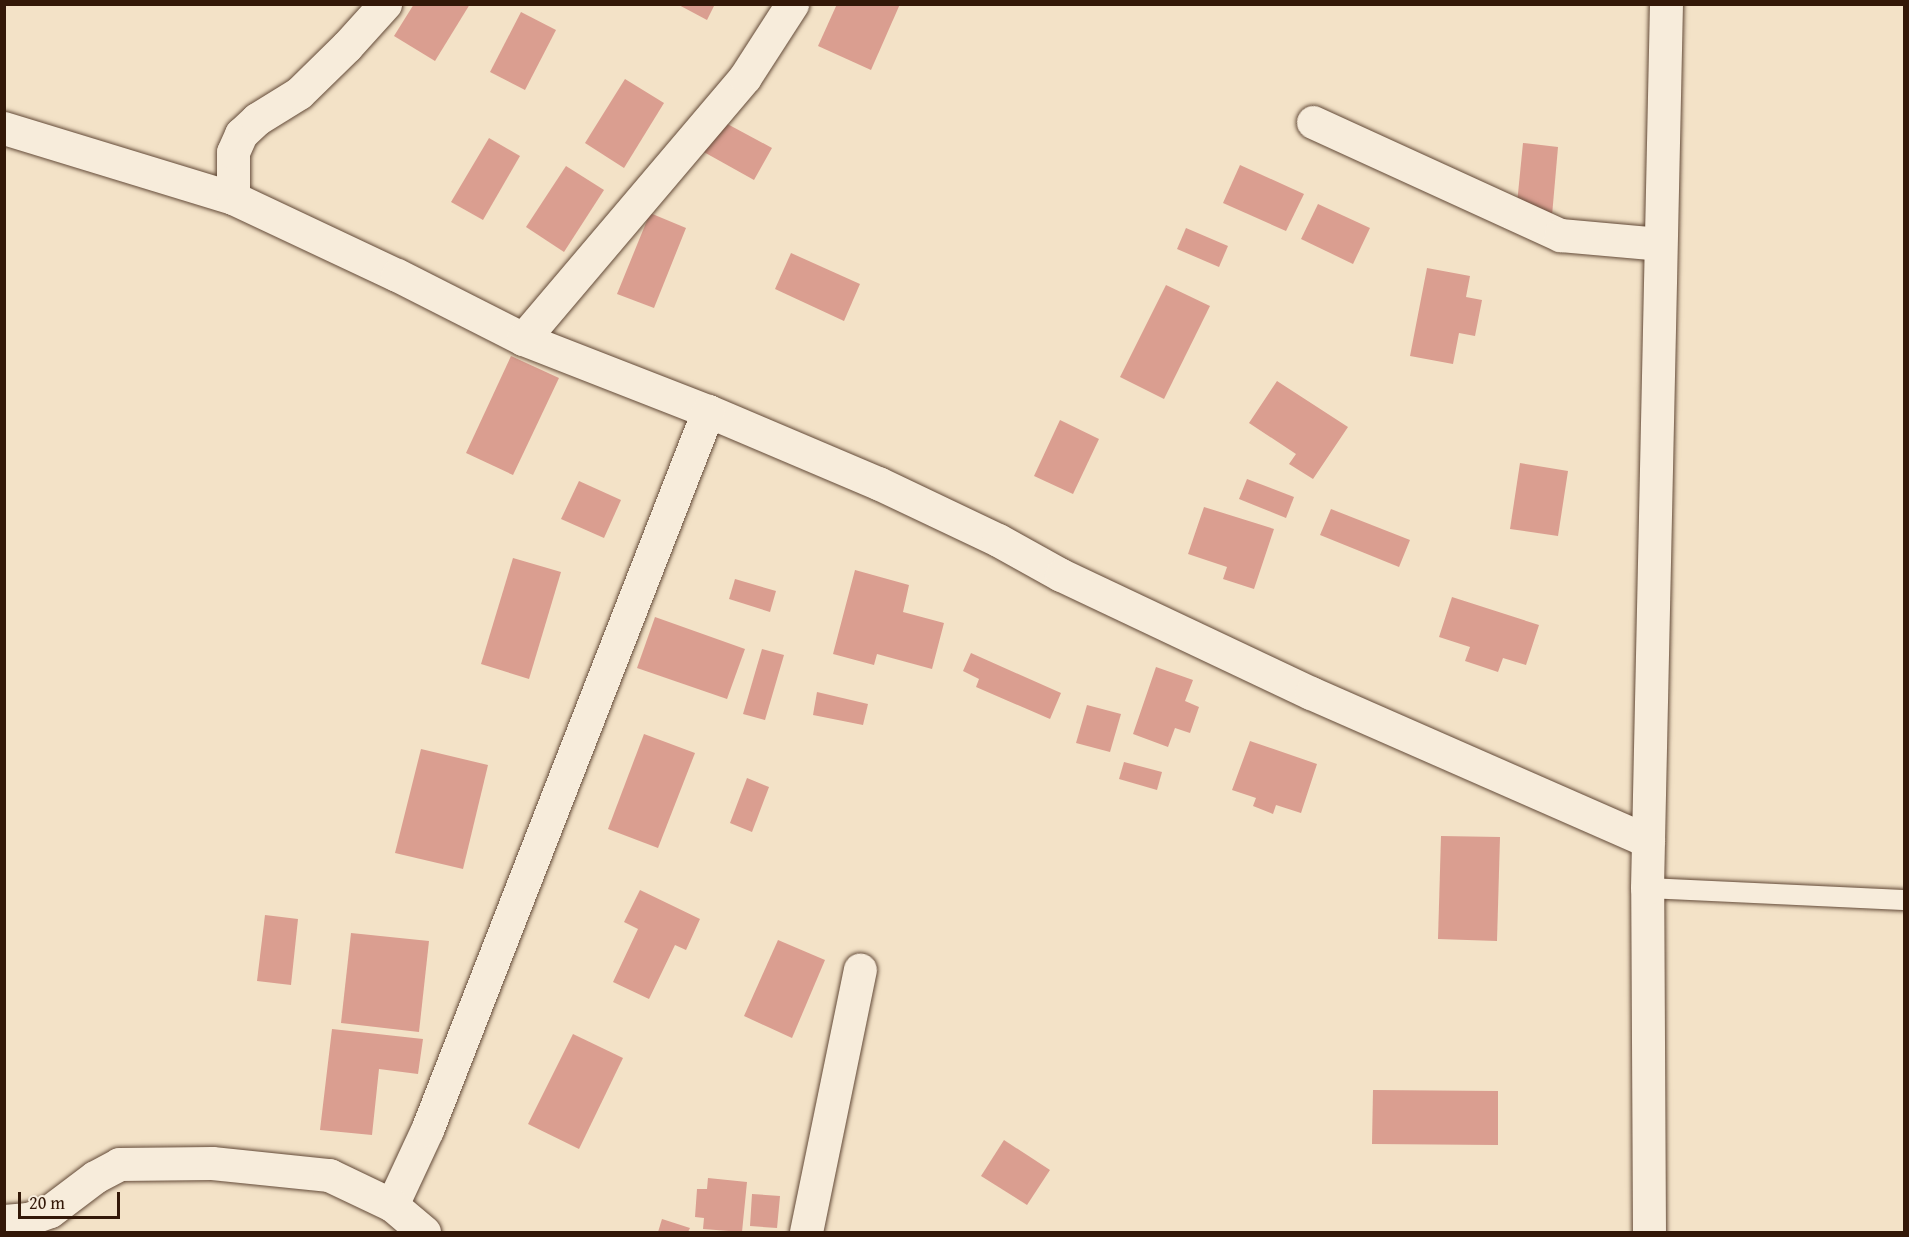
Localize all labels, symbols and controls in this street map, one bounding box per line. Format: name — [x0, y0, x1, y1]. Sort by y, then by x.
scale bar — [21, 1180, 123, 1218]
text: 20 m — [29, 1189, 65, 1216]

